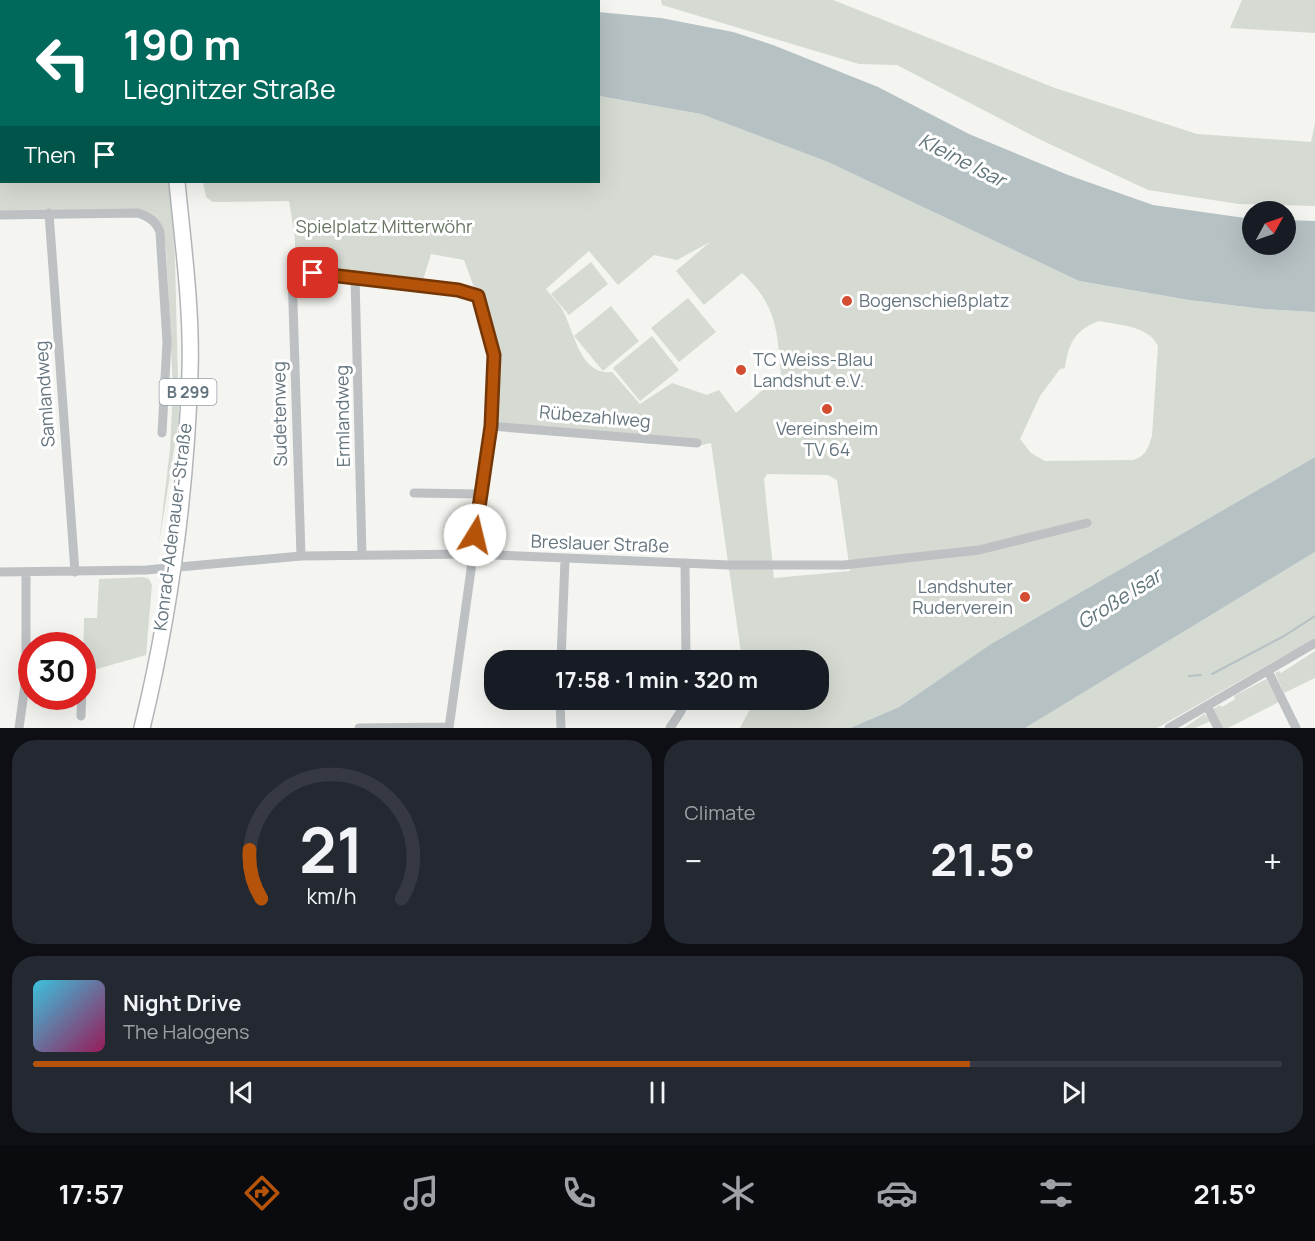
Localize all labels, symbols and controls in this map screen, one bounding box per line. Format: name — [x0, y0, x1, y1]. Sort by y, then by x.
text: 190 m — [123, 15, 241, 73]
icon: left — [24, 24, 102, 102]
text: Liegnitzer Straße — [123, 70, 336, 107]
water label: Kleine Isar — [914, 126, 1013, 194]
icon: arrive — [88, 138, 121, 171]
text: Then — [24, 140, 76, 170]
north arrow — [1242, 201, 1296, 255]
map controls — [1242, 201, 1296, 255]
park label: Spielplatz Mitterwöhr — [296, 214, 473, 238]
pin — [287, 247, 338, 298]
icon: arrive — [296, 256, 329, 289]
place label: Bogenschießplatz — [859, 288, 1009, 312]
marker: Bogenschießplatz — [840, 294, 854, 308]
street label: Samlandweg — [28, 340, 60, 448]
place label: TC Weiss-Blau Landshut e.V. — [753, 347, 873, 392]
street label: Sudetenweg — [266, 361, 292, 467]
marker: TC Weiss-Blau Landshut e.V. — [734, 363, 748, 377]
street label: Ermlandweg — [329, 365, 355, 467]
road number: B 299 — [160, 379, 216, 405]
street label: Rübezahlweg — [538, 399, 652, 433]
marker: Vereinsheim TV 64 — [820, 402, 834, 416]
place label: Vereinsheim TV 64 — [776, 416, 878, 461]
street label: Konrad-Adenauer-Straße — [147, 422, 197, 632]
position arrow — [443, 503, 507, 567]
street label: Breslauer Straße — [530, 529, 670, 557]
water label: Große Isar — [1072, 561, 1168, 635]
place label: Landshuter Ruderverein — [912, 574, 1014, 619]
marker: Landshuter Ruderverein — [1018, 590, 1032, 604]
speed limit sign: 30 — [18, 632, 96, 710]
text: 17:58 · 1 min · 320 m — [555, 665, 758, 695]
text: Climate — [685, 799, 756, 826]
text: 21 — [300, 806, 364, 892]
text: 21.5° — [930, 828, 1035, 890]
text: − — [685, 838, 702, 883]
text: + — [1263, 838, 1282, 883]
text: km/h — [307, 881, 357, 910]
text: Night Drive — [123, 988, 242, 1018]
text: The Halogens — [123, 1018, 249, 1045]
icon: previous — [225, 1076, 258, 1109]
icon: pause — [641, 1076, 674, 1109]
icon: next — [1057, 1076, 1090, 1109]
icon: directions — [241, 1172, 283, 1214]
icon: music — [400, 1172, 442, 1214]
icon: phone — [558, 1172, 600, 1214]
icon: climate — [717, 1172, 759, 1214]
icon: car — [876, 1172, 918, 1214]
icon: filters — [1035, 1172, 1077, 1214]
text: 17:57 — [58, 1175, 124, 1212]
text: 21.5° — [1194, 1175, 1257, 1212]

